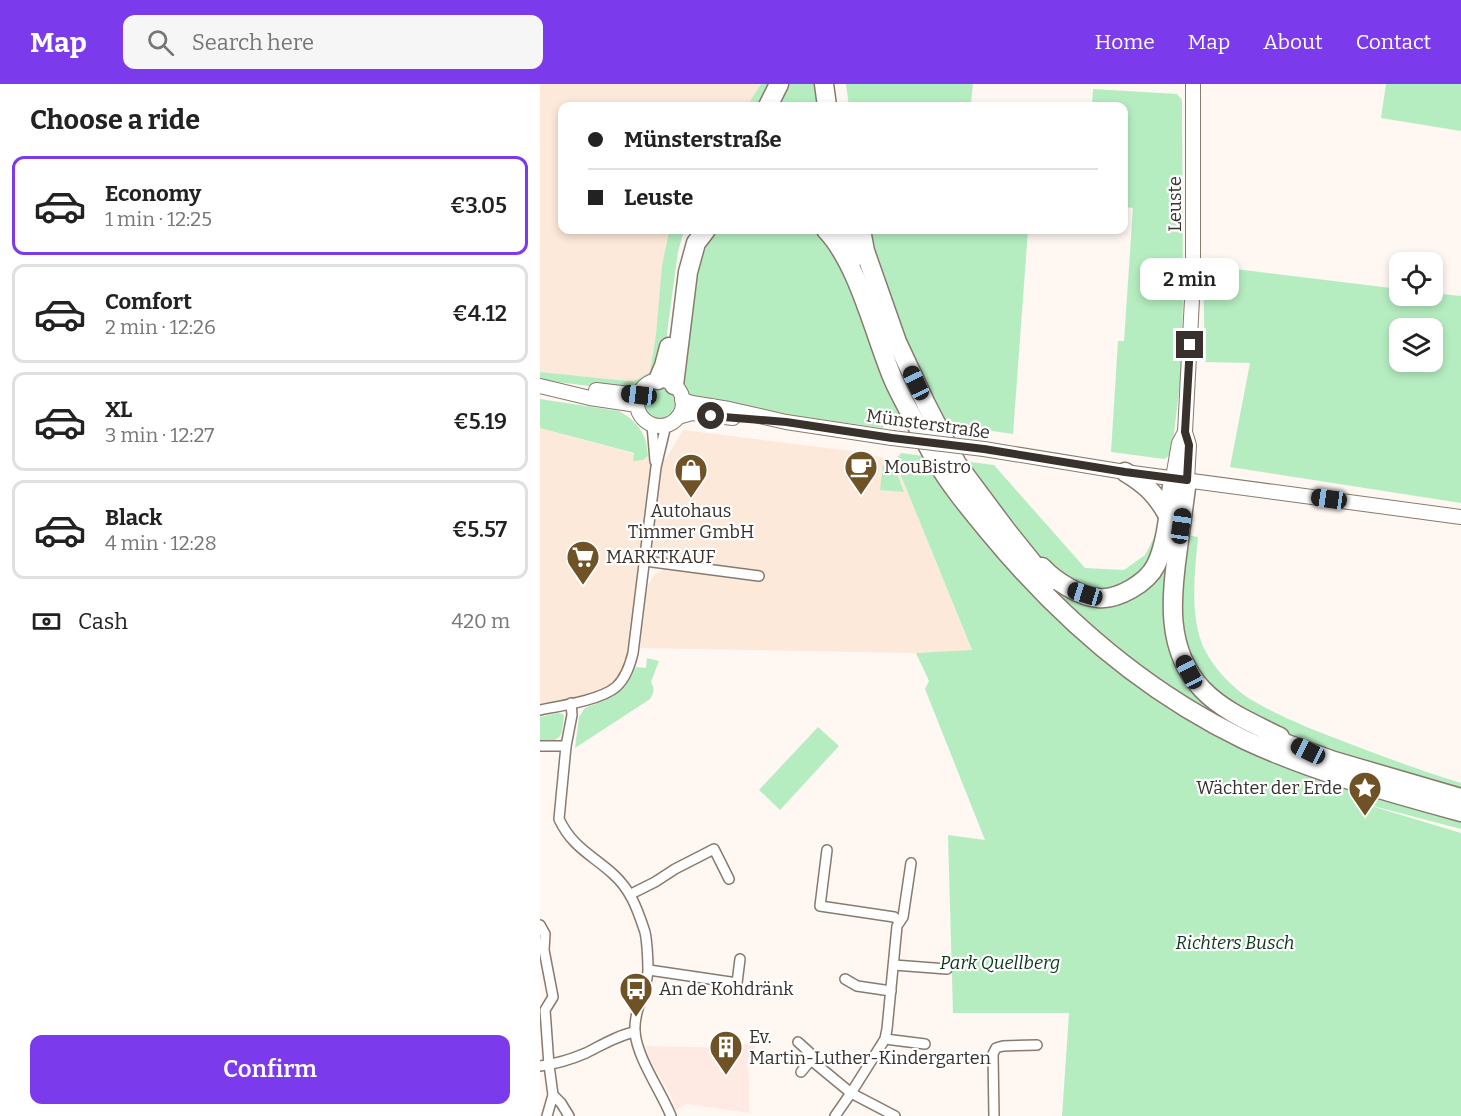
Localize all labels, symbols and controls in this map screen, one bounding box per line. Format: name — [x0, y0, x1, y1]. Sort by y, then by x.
search box — [123, 15, 543, 69]
text: Map — [30, 26, 87, 59]
icon: search — [144, 26, 177, 59]
text: Search here — [192, 29, 314, 56]
text: Home — [1095, 29, 1155, 55]
text: Map — [1188, 29, 1230, 55]
text: About — [1263, 29, 1323, 55]
text: Contact — [1356, 29, 1431, 55]
text: Choose a ride — [30, 104, 200, 136]
text: Münsterstraße — [624, 126, 782, 153]
street label: Leuste — [1164, 176, 1186, 232]
icon: car — [33, 179, 87, 233]
text: Economy — [105, 180, 201, 207]
text: Leuste — [624, 184, 693, 211]
text: €3.05 — [450, 192, 507, 219]
text: 1 min · 12:25 — [105, 207, 212, 231]
map controls — [1389, 252, 1443, 372]
button: locate — [1389, 252, 1443, 306]
callout: 2 min — [1140, 258, 1240, 300]
text: 2 min — [1163, 267, 1216, 291]
icon: car — [33, 287, 87, 341]
text: Comfort — [105, 288, 192, 315]
text: €4.12 — [452, 300, 507, 327]
text: 2 min · 12:26 — [105, 315, 216, 339]
button: layers — [1389, 318, 1443, 372]
route end — [1176, 331, 1203, 358]
car — [900, 363, 932, 403]
car — [620, 384, 658, 406]
icon: car — [33, 395, 87, 449]
text: XL — [105, 396, 132, 423]
route start — [697, 402, 724, 429]
street label: Münsterstraße — [865, 404, 991, 444]
text: €5.19 — [453, 408, 507, 435]
text: 3 min · 12:27 — [105, 423, 214, 447]
cafe icon: MouBistro — [843, 449, 879, 496]
shop icon: Autohaus Timmer GmbH — [673, 452, 709, 499]
place label: MouBistro — [884, 456, 971, 478]
car — [1310, 488, 1348, 510]
place label: Autohaus Timmer GmbH — [628, 500, 754, 543]
icon: car — [33, 503, 87, 557]
text: Black — [105, 504, 162, 531]
car — [1170, 507, 1192, 545]
text: €5.57 — [452, 516, 507, 543]
text: 4 min · 12:28 — [105, 531, 217, 555]
supermarket icon: MARKTKAUF — [565, 539, 601, 586]
place label: MARKTKAUF — [606, 546, 715, 568]
car — [1065, 580, 1105, 608]
icon: cash — [30, 605, 63, 638]
text: Cash — [78, 608, 128, 635]
text: 420 m — [452, 609, 510, 633]
car — [1173, 652, 1205, 692]
car — [1288, 735, 1328, 767]
place icon: Wächter der Erde — [1347, 770, 1383, 817]
place label: Wächter der Erde — [1196, 777, 1342, 799]
park label: Richters Busch — [1176, 932, 1294, 954]
park label: Park Quellberg — [940, 952, 1060, 974]
bus stop icon: An de Kohdränk — [618, 971, 654, 1018]
place label: An de Kohdränk — [659, 978, 794, 1000]
place label: Ev. Martin-Luther-Kindergarten — [749, 1026, 992, 1069]
building icon: Ev. Martin-Luther-Kindergarten — [708, 1029, 744, 1076]
button: Confirm — [30, 1035, 510, 1104]

